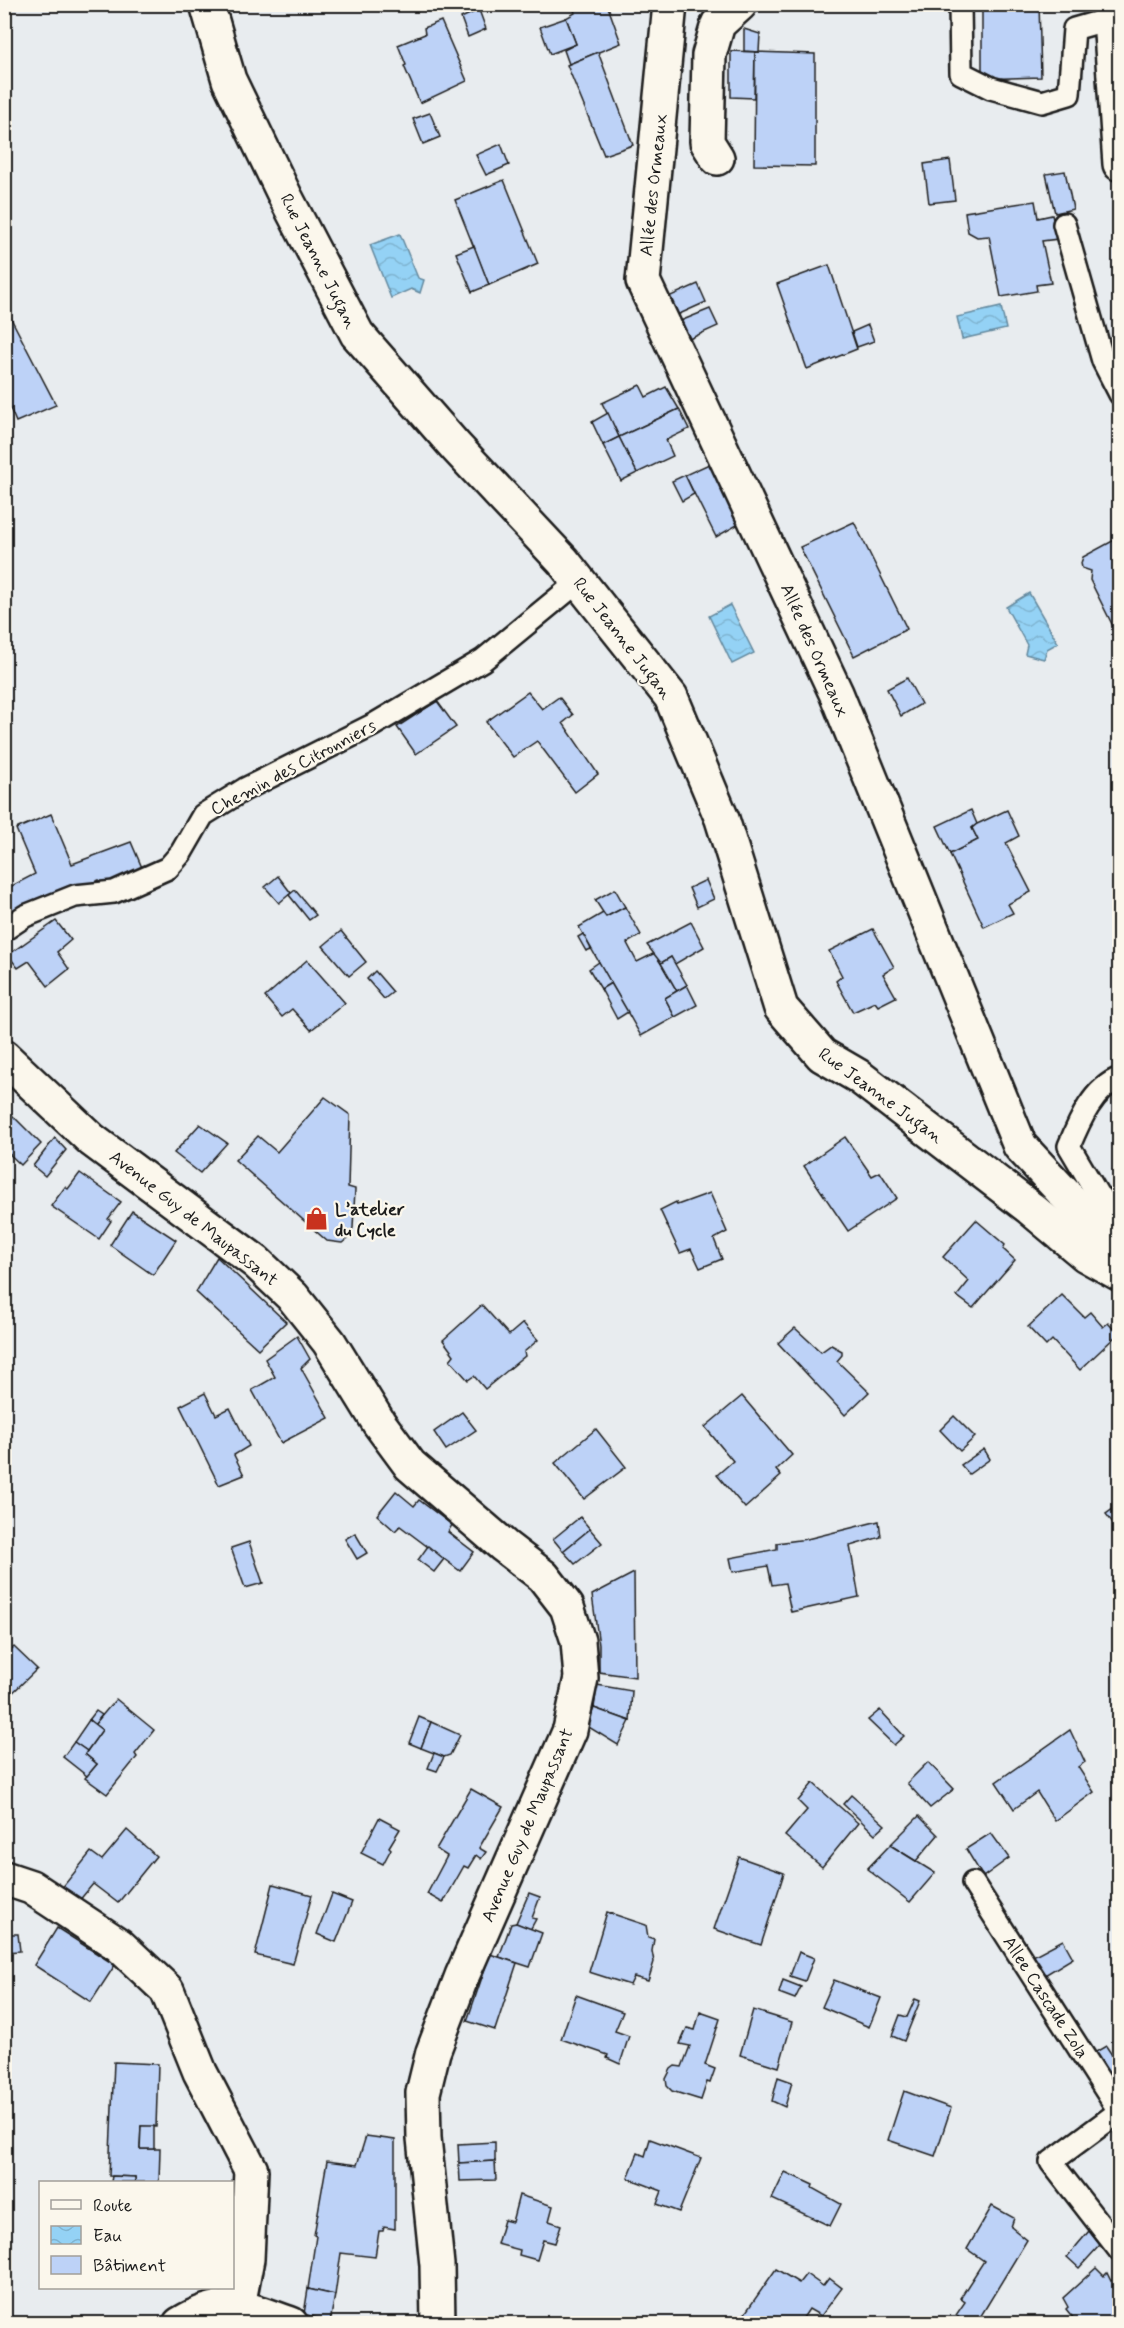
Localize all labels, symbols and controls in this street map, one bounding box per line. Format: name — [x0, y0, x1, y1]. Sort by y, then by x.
street label: Allée des Ormeaux — [635, 113, 673, 258]
street label: Rue Jeanne Jugan — [272, 190, 363, 334]
street label: Rue Jeanne Jugan — [565, 573, 677, 706]
street label: Allée des Ormeaux — [774, 580, 854, 721]
street label: Chemin des Citronniers — [207, 714, 380, 822]
street label: Rue Jeanne Jugan — [812, 1042, 948, 1151]
street label: Avenue Guy de Maupassant — [104, 1145, 283, 1292]
place label: L’atelier du Cycle — [335, 1198, 405, 1243]
shop icon: L’atelier du Cycle — [304, 1206, 330, 1232]
street label: Avenue Guy de Maupassant — [476, 1725, 580, 1926]
street label: Allee Cascade Zola — [997, 1932, 1094, 2063]
legend — [39, 2181, 234, 2289]
text: Route — [93, 2194, 132, 2218]
text: Eau — [93, 2224, 122, 2248]
text: Bâtiment — [93, 2254, 166, 2278]

